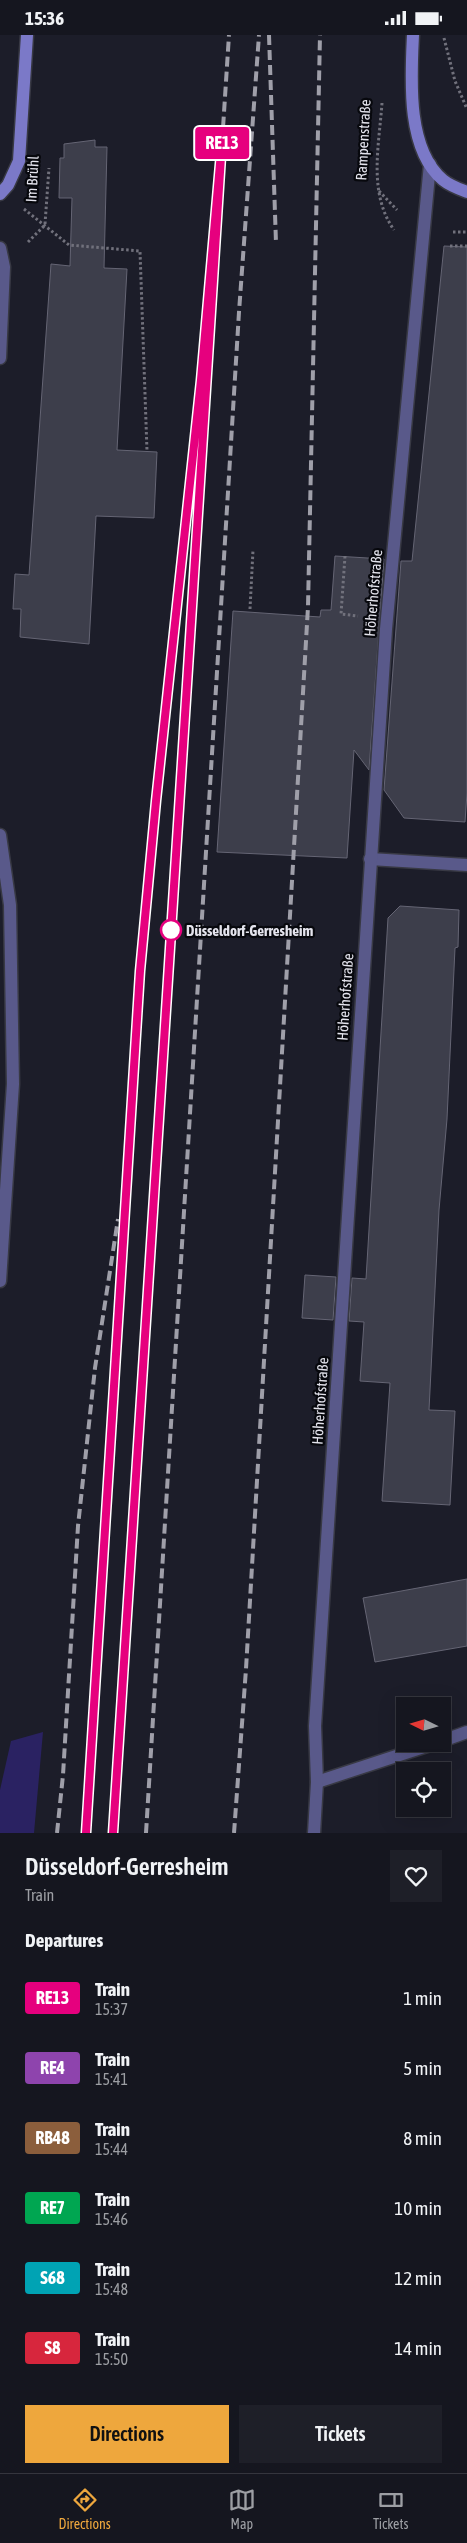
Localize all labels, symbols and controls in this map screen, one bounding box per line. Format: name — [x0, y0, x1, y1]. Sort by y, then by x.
text: 15:36 — [25, 7, 64, 29]
street label: Rampenstraße — [352, 99, 374, 181]
line badge: RE13 — [187, 127, 257, 159]
text: RE13 — [205, 132, 239, 153]
street label: Im Brühl — [22, 155, 42, 203]
street label: Höherhofstraße — [361, 549, 385, 637]
marker: Düsseldorf-Gerresheim — [160, 919, 182, 941]
place label: Düsseldorf-Gerresheim — [186, 922, 313, 939]
street label: Höherhofstraße — [333, 953, 357, 1041]
street label: Höherhofstraße — [308, 1357, 332, 1445]
north arrow — [396, 1697, 451, 1753]
map controls — [396, 1697, 451, 1817]
button: locate — [396, 1762, 451, 1817]
button: heart — [390, 1850, 442, 1902]
text: Düsseldorf-Gerresheim — [25, 1853, 229, 1880]
text: Train — [25, 1886, 54, 1904]
text: Departures — [25, 1929, 103, 1951]
text: Train — [95, 1978, 130, 2000]
text: RE13 — [36, 1987, 69, 2008]
text: 1 min — [403, 1987, 442, 2009]
text: 15:37 — [95, 2000, 128, 2018]
text: Train — [95, 2048, 130, 2070]
text: RE4 — [40, 2057, 65, 2078]
text: 5 min — [403, 2057, 442, 2079]
text: 15:41 — [95, 2070, 128, 2088]
text: Train — [95, 2118, 130, 2140]
text: RB48 — [35, 2127, 70, 2148]
text: 8 min — [403, 2127, 442, 2149]
text: 15:44 — [95, 2140, 128, 2158]
text: Train — [95, 2188, 130, 2210]
text: RE7 — [40, 2197, 65, 2218]
text: 10 min — [394, 2197, 442, 2219]
text: 15:46 — [95, 2210, 128, 2228]
text: Train — [95, 2258, 130, 2280]
text: S68 — [40, 2267, 65, 2288]
text: 12 min — [394, 2267, 442, 2289]
text: 15:48 — [95, 2280, 128, 2298]
text: Train — [95, 2328, 130, 2350]
text: S8 — [44, 2337, 61, 2358]
text: 14 min — [394, 2337, 442, 2359]
text: 15:50 — [95, 2350, 128, 2368]
button: Directions — [25, 2405, 229, 2463]
button: Tickets — [239, 2405, 442, 2463]
tab: Directions — [59, 2486, 111, 2532]
tab: Map — [228, 2486, 256, 2532]
tab: Tickets — [373, 2486, 408, 2532]

